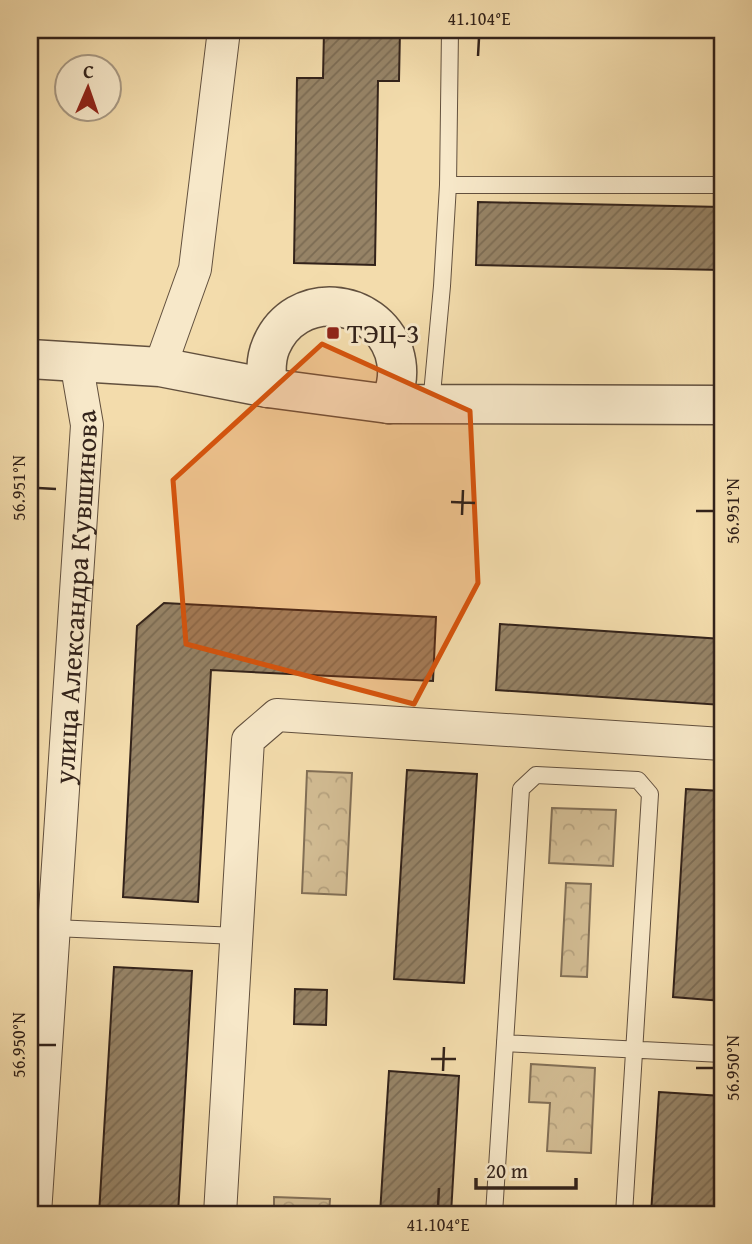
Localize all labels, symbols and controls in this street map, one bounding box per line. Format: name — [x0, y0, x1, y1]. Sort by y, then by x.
text: 41.104°E — [447, 5, 511, 32]
north arrow — [52, 52, 122, 122]
text: С — [83, 57, 95, 85]
place label: ТЭЦ-3 — [347, 312, 420, 353]
marker: ТЭЦ-3 — [325, 325, 341, 341]
street label: улица Александра Кувшинова — [42, 407, 107, 786]
text: 56.951°N — [5, 455, 32, 521]
text: 56.951°N — [719, 478, 746, 544]
text: 56.950°N — [5, 1012, 32, 1078]
text: 56.950°N — [719, 1035, 746, 1101]
scale bar — [476, 1146, 575, 1190]
text: 20 m — [486, 1155, 528, 1186]
text: 41.104°E — [406, 1211, 470, 1238]

